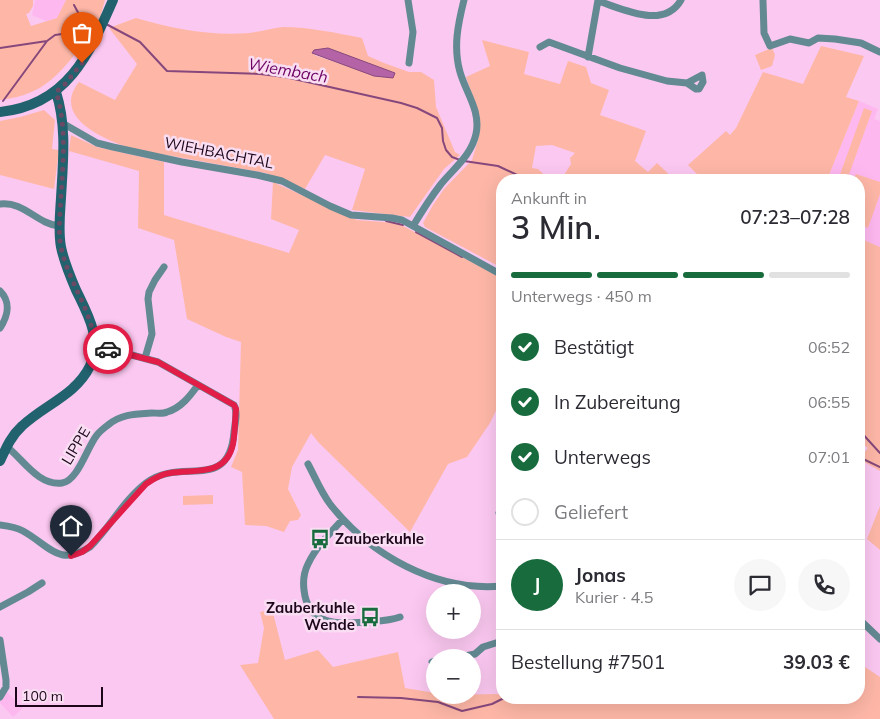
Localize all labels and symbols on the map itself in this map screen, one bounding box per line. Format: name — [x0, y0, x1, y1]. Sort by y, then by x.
pin — [61, 12, 103, 63]
water label: Wiembach — [246, 53, 330, 87]
street label: WIEHBACHTAL — [163, 133, 275, 172]
courier — [83, 324, 133, 374]
street label: LIPPE — [57, 423, 94, 468]
pin — [50, 505, 92, 556]
bus stop icon: Zauberkuhle — [309, 528, 331, 550]
place label: Zauberkuhle — [335, 529, 424, 548]
place label: Zauberkuhle Wende — [266, 598, 355, 634]
bus stop icon: Zauberkuhle Wende — [359, 606, 381, 628]
scale bar — [15, 684, 102, 707]

